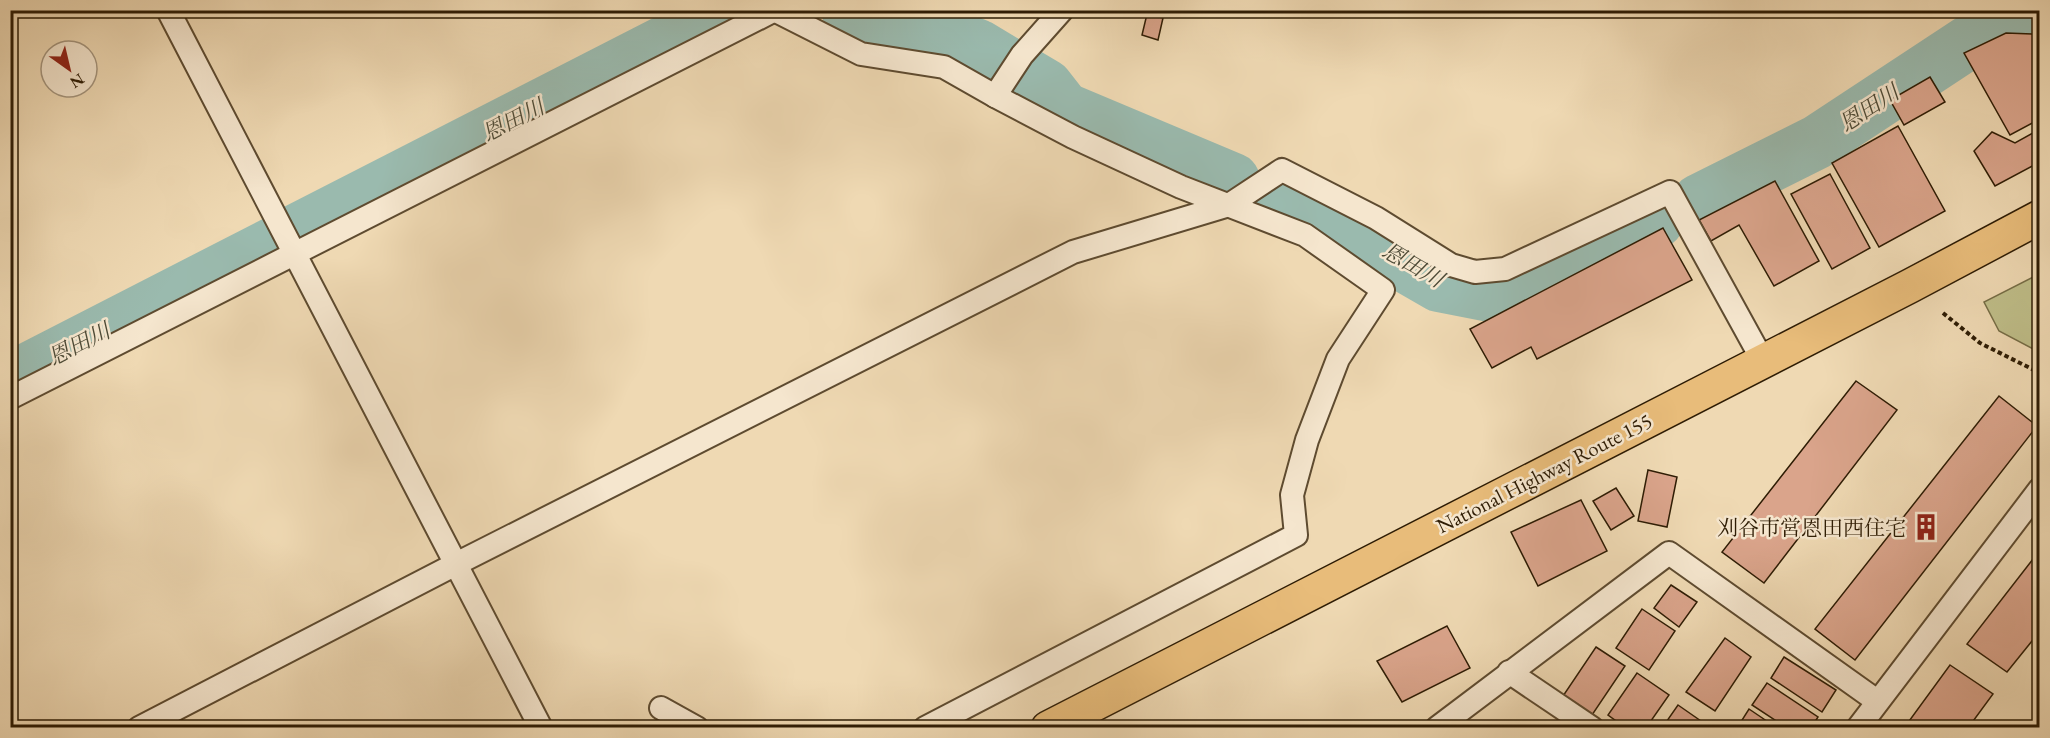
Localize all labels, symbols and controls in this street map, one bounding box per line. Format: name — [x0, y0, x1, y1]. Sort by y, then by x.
north arrow — [39, 39, 99, 99]
text: N — [66, 69, 88, 93]
water label: 恩田川 — [1833, 77, 1906, 138]
water label: 恩田川 — [477, 91, 551, 148]
water label: 恩田川 — [1377, 236, 1451, 295]
water label: 恩田川 — [43, 315, 117, 372]
street label: National Highway Route 155 — [1432, 407, 1656, 539]
building icon: 刈谷市営恩田西住宅 — [1911, 512, 1941, 542]
place label: 刈谷市営恩田西住宅 — [1717, 514, 1906, 541]

